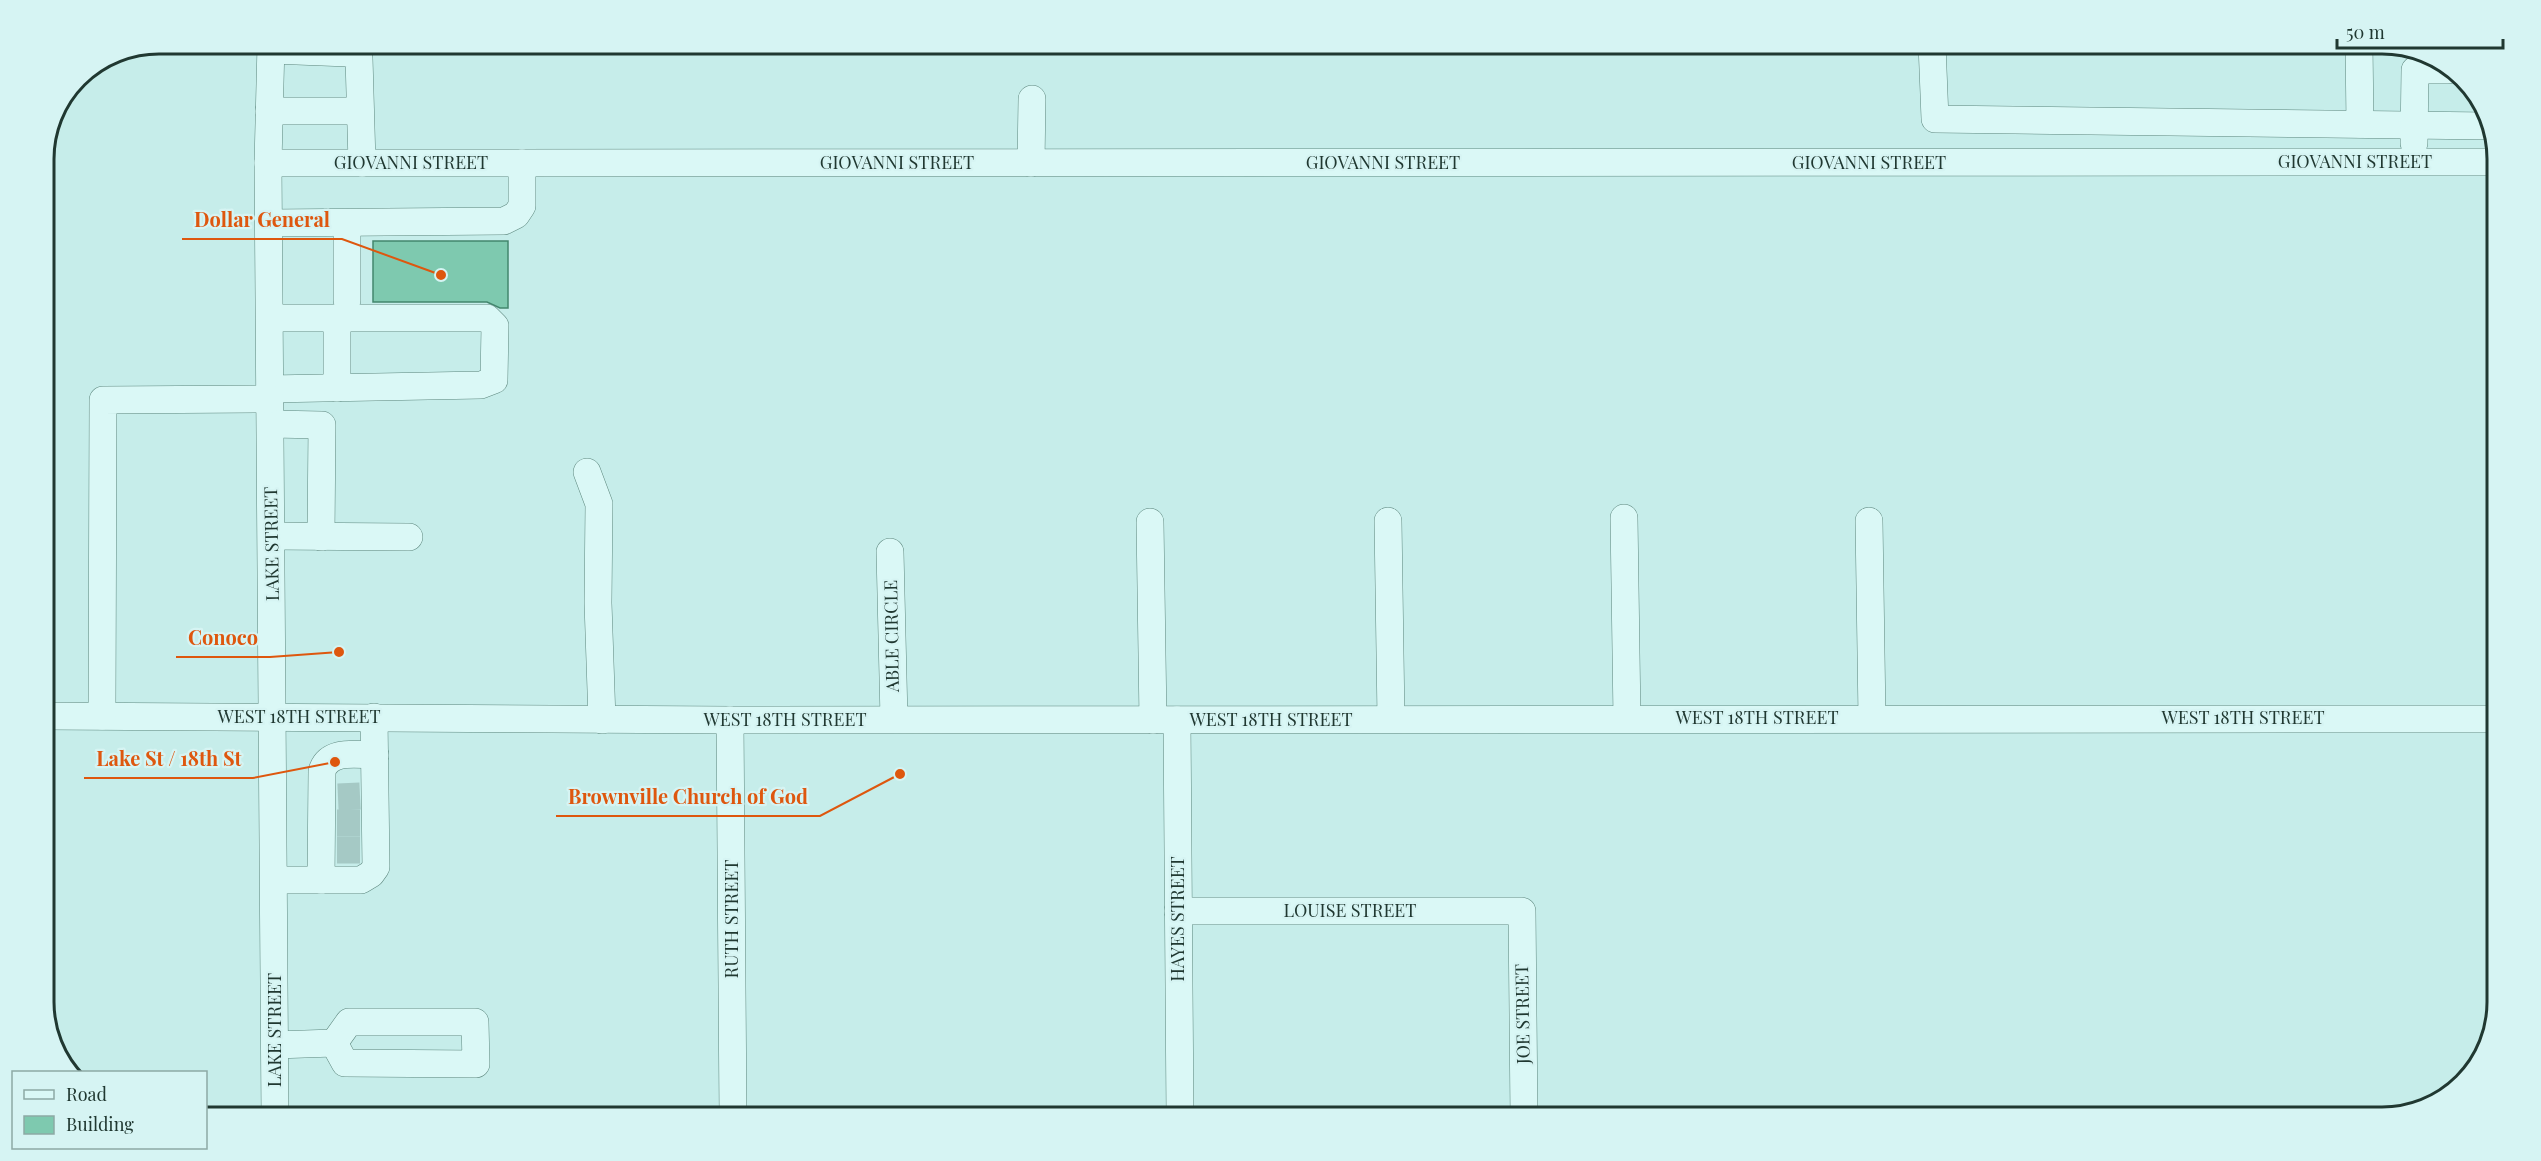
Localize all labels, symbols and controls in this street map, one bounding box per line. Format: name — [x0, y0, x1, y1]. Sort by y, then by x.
scale bar — [2337, 12, 2504, 50]
text: 50 m — [2346, 20, 2385, 44]
street label: GIOVANNI STREET — [2278, 149, 2432, 173]
street label: GIOVANNI STREET — [334, 150, 488, 174]
street label: GIOVANNI STREET — [820, 150, 974, 174]
street label: GIOVANNI STREET — [1306, 150, 1460, 174]
street label: GIOVANNI STREET — [1792, 150, 1946, 174]
callout: Dollar General — [182, 201, 342, 239]
text: Dollar General — [194, 205, 330, 232]
street label: LAKE STREET — [258, 487, 284, 601]
street label: ABLE CIRCLE — [878, 580, 904, 693]
callout: Conoco — [176, 619, 270, 657]
text: Conoco — [188, 623, 258, 650]
street label: WEST 18TH STREET — [216, 704, 381, 728]
street label: WEST 18TH STREET — [1674, 705, 1839, 729]
street label: WEST 18TH STREET — [2160, 705, 2325, 729]
street label: WEST 18TH STREET — [702, 707, 867, 731]
street label: WEST 18TH STREET — [1188, 707, 1353, 731]
callout: Lake St / 18th St — [84, 740, 253, 778]
text: Lake St / 18th St — [96, 744, 243, 771]
callout: Brownville Church of God — [556, 778, 820, 816]
text: Brownville Church of God — [568, 782, 808, 809]
street label: HAYES STREET — [1165, 856, 1189, 982]
street label: RUTH STREET — [719, 860, 743, 978]
street label: LOUISE STREET — [1283, 898, 1417, 922]
street label: JOE STREET — [1509, 964, 1535, 1065]
street label: LAKE STREET — [262, 973, 286, 1087]
legend — [12, 1071, 207, 1149]
text: Road — [66, 1082, 107, 1106]
text: Building — [66, 1112, 134, 1136]

